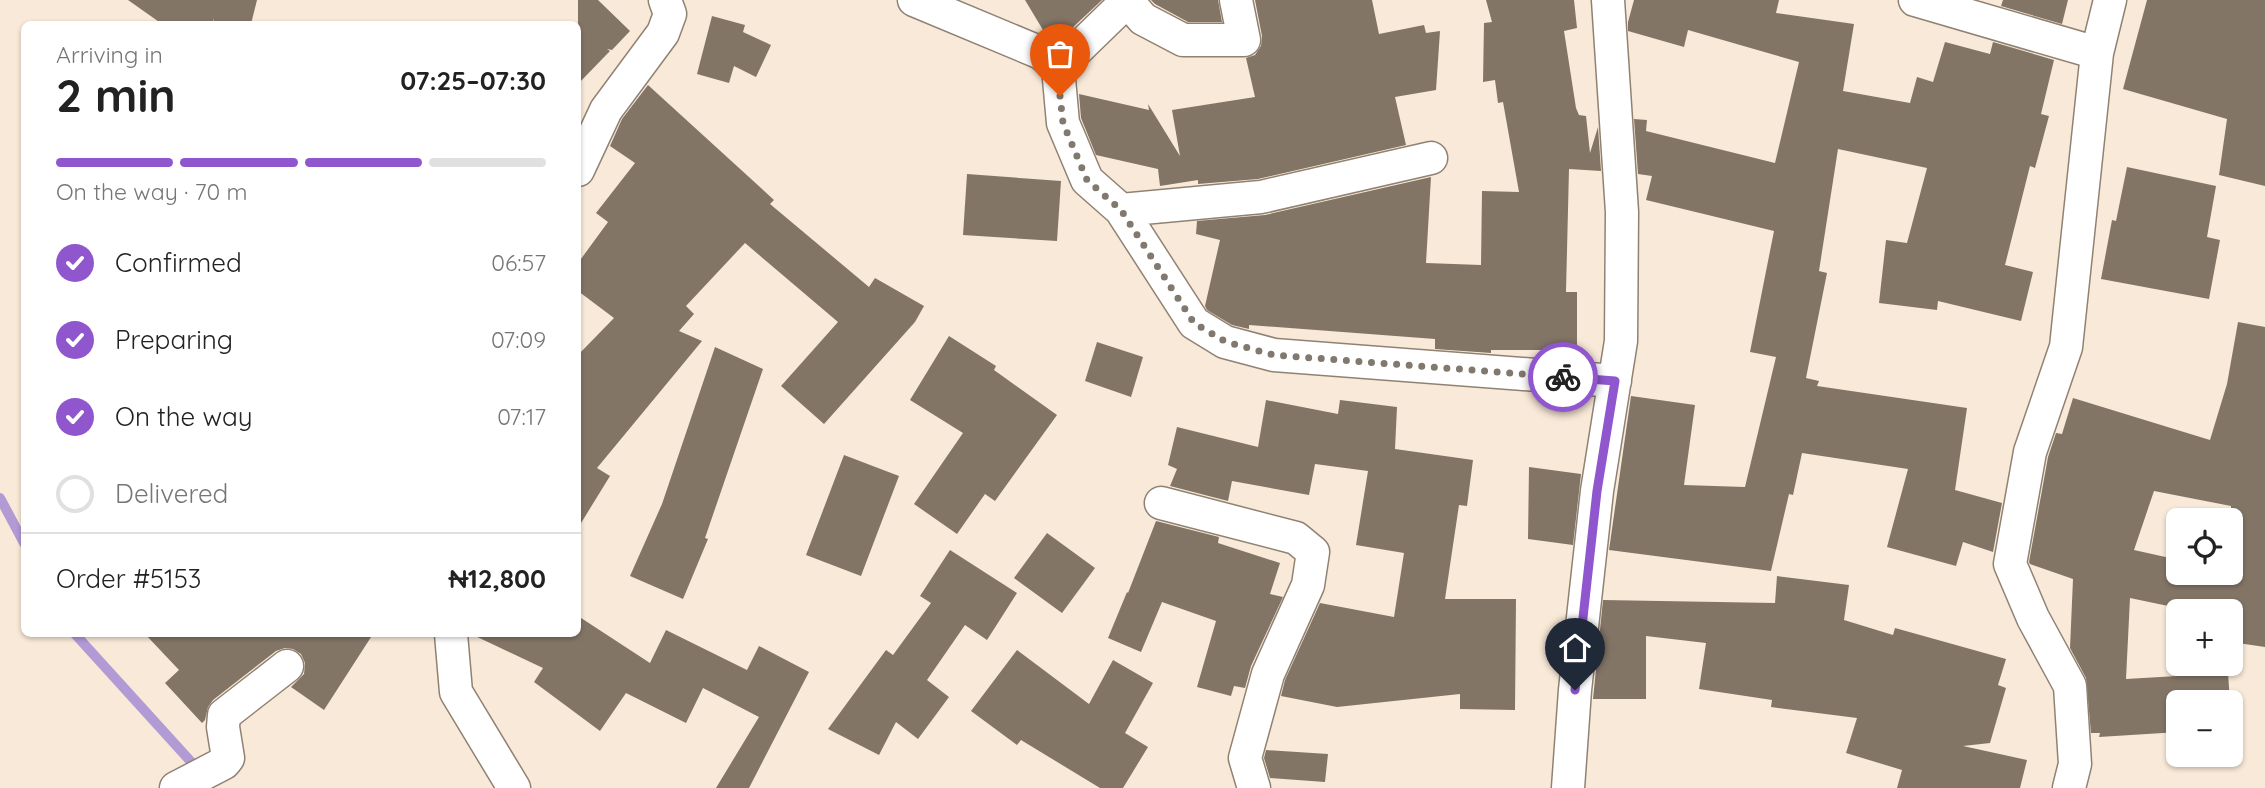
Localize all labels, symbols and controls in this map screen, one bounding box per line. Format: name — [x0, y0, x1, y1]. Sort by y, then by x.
pin — [1030, 24, 1090, 96]
icon: bag — [1041, 35, 1079, 73]
text: Arriving in — [56, 40, 163, 69]
text: 07:25–07:30 — [400, 64, 546, 97]
text: 2 min — [56, 66, 176, 124]
text: On the way · 70 m — [56, 177, 248, 206]
icon: check — [56, 244, 94, 282]
text: Confirmed — [115, 246, 242, 279]
text: 06:57 — [491, 248, 546, 277]
icon: check — [56, 321, 94, 359]
text: Preparing — [115, 323, 233, 356]
text: 07:09 — [491, 325, 546, 354]
courier — [1528, 342, 1598, 412]
icon: bike — [1544, 358, 1582, 396]
icon: check — [56, 398, 94, 436]
text: On the way — [115, 400, 253, 433]
text: 07:17 — [497, 402, 546, 431]
text: Delivered — [115, 477, 228, 510]
map controls — [2166, 508, 2243, 767]
button: locate — [2166, 508, 2243, 585]
text: Order #5153 — [56, 562, 202, 595]
text: ₦12,800 — [449, 562, 546, 595]
button: + — [2166, 599, 2243, 676]
pin — [1545, 618, 1605, 690]
icon: home — [1556, 629, 1594, 667]
button: − — [2166, 690, 2243, 767]

